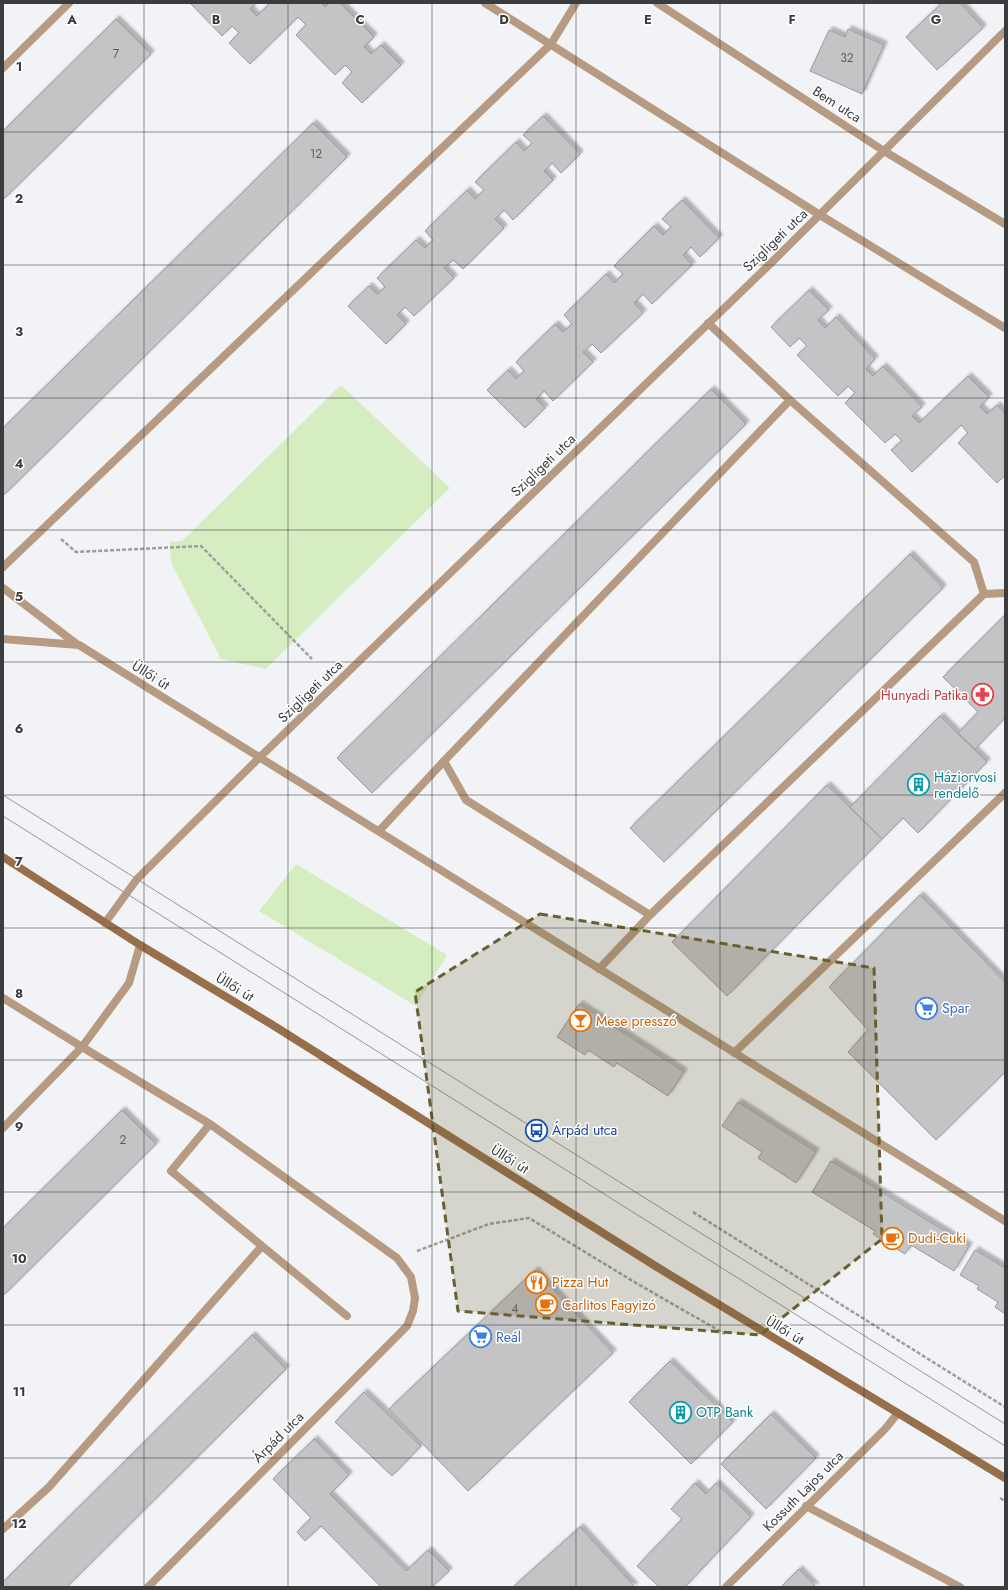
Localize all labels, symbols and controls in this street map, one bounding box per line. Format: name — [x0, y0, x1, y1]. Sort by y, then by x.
text: A — [66, 10, 77, 29]
text: B — [212, 10, 221, 29]
text: C — [355, 10, 365, 29]
text: D — [499, 10, 509, 29]
text: E — [644, 10, 652, 29]
text: F — [788, 10, 796, 29]
text: G — [931, 10, 942, 29]
house number: 7 — [113, 45, 120, 63]
house number: 32 — [840, 49, 854, 67]
text: 1 — [16, 57, 22, 76]
street label: Bem utca — [809, 81, 865, 127]
house number: 12 — [310, 145, 322, 163]
text: 2 — [15, 189, 23, 208]
street label: Szigligeti utca — [738, 204, 812, 276]
text: 3 — [15, 322, 23, 341]
street label: Szigligeti utca — [506, 429, 580, 501]
text: 4 — [14, 454, 24, 473]
text: 5 — [15, 587, 23, 606]
street label: Szigligeti utca — [273, 655, 347, 727]
street label: Üllői út — [128, 656, 174, 695]
pharmacy icon: Hunyadi Patika — [970, 682, 996, 708]
place label: Hunyadi Patika — [881, 685, 968, 705]
text: 6 — [15, 719, 24, 738]
place label: Háziorvosi rendelő — [934, 767, 997, 803]
building icon: Háziorvosi rendelő — [906, 772, 932, 798]
text: 7 — [15, 852, 23, 871]
street label: Üllői út — [212, 968, 258, 1007]
text: 8 — [15, 984, 23, 1003]
supermarket icon: Spar — [914, 995, 940, 1021]
place label: Spar — [942, 998, 969, 1018]
bar icon: Mese presszó — [568, 1008, 594, 1034]
place label: Mese presszó — [596, 1011, 677, 1031]
text: 9 — [15, 1117, 24, 1136]
bus stop icon: Árpád utca — [524, 1117, 550, 1143]
place label: Árpád utca — [552, 1120, 617, 1140]
house number: 2 — [120, 1131, 127, 1149]
street label: Üllői út — [487, 1140, 533, 1179]
cafe icon: Dudi-Cuki — [879, 1225, 905, 1251]
place label: Dudi-Cuki — [908, 1228, 966, 1248]
text: 10 — [11, 1249, 27, 1268]
restaurant icon: Pizza Hut — [523, 1269, 549, 1295]
place label: Pizza Hut — [552, 1272, 609, 1292]
cafe icon: Carlitos Fagyizó — [534, 1292, 560, 1318]
place label: Carlitos Fagyizó — [562, 1295, 656, 1315]
house number: 4 — [512, 1300, 519, 1318]
street label: Üllői út — [762, 1311, 808, 1350]
supermarket icon: Reál — [468, 1324, 494, 1350]
place label: Reál — [496, 1327, 521, 1347]
text: 11 — [12, 1382, 26, 1401]
building icon: OTP Bank — [668, 1399, 694, 1425]
place label: OTP Bank — [696, 1402, 754, 1422]
street label: Árpád utca — [248, 1407, 308, 1467]
street label: Kossuth Lajos utca — [758, 1446, 848, 1536]
text: 12 — [11, 1514, 27, 1533]

